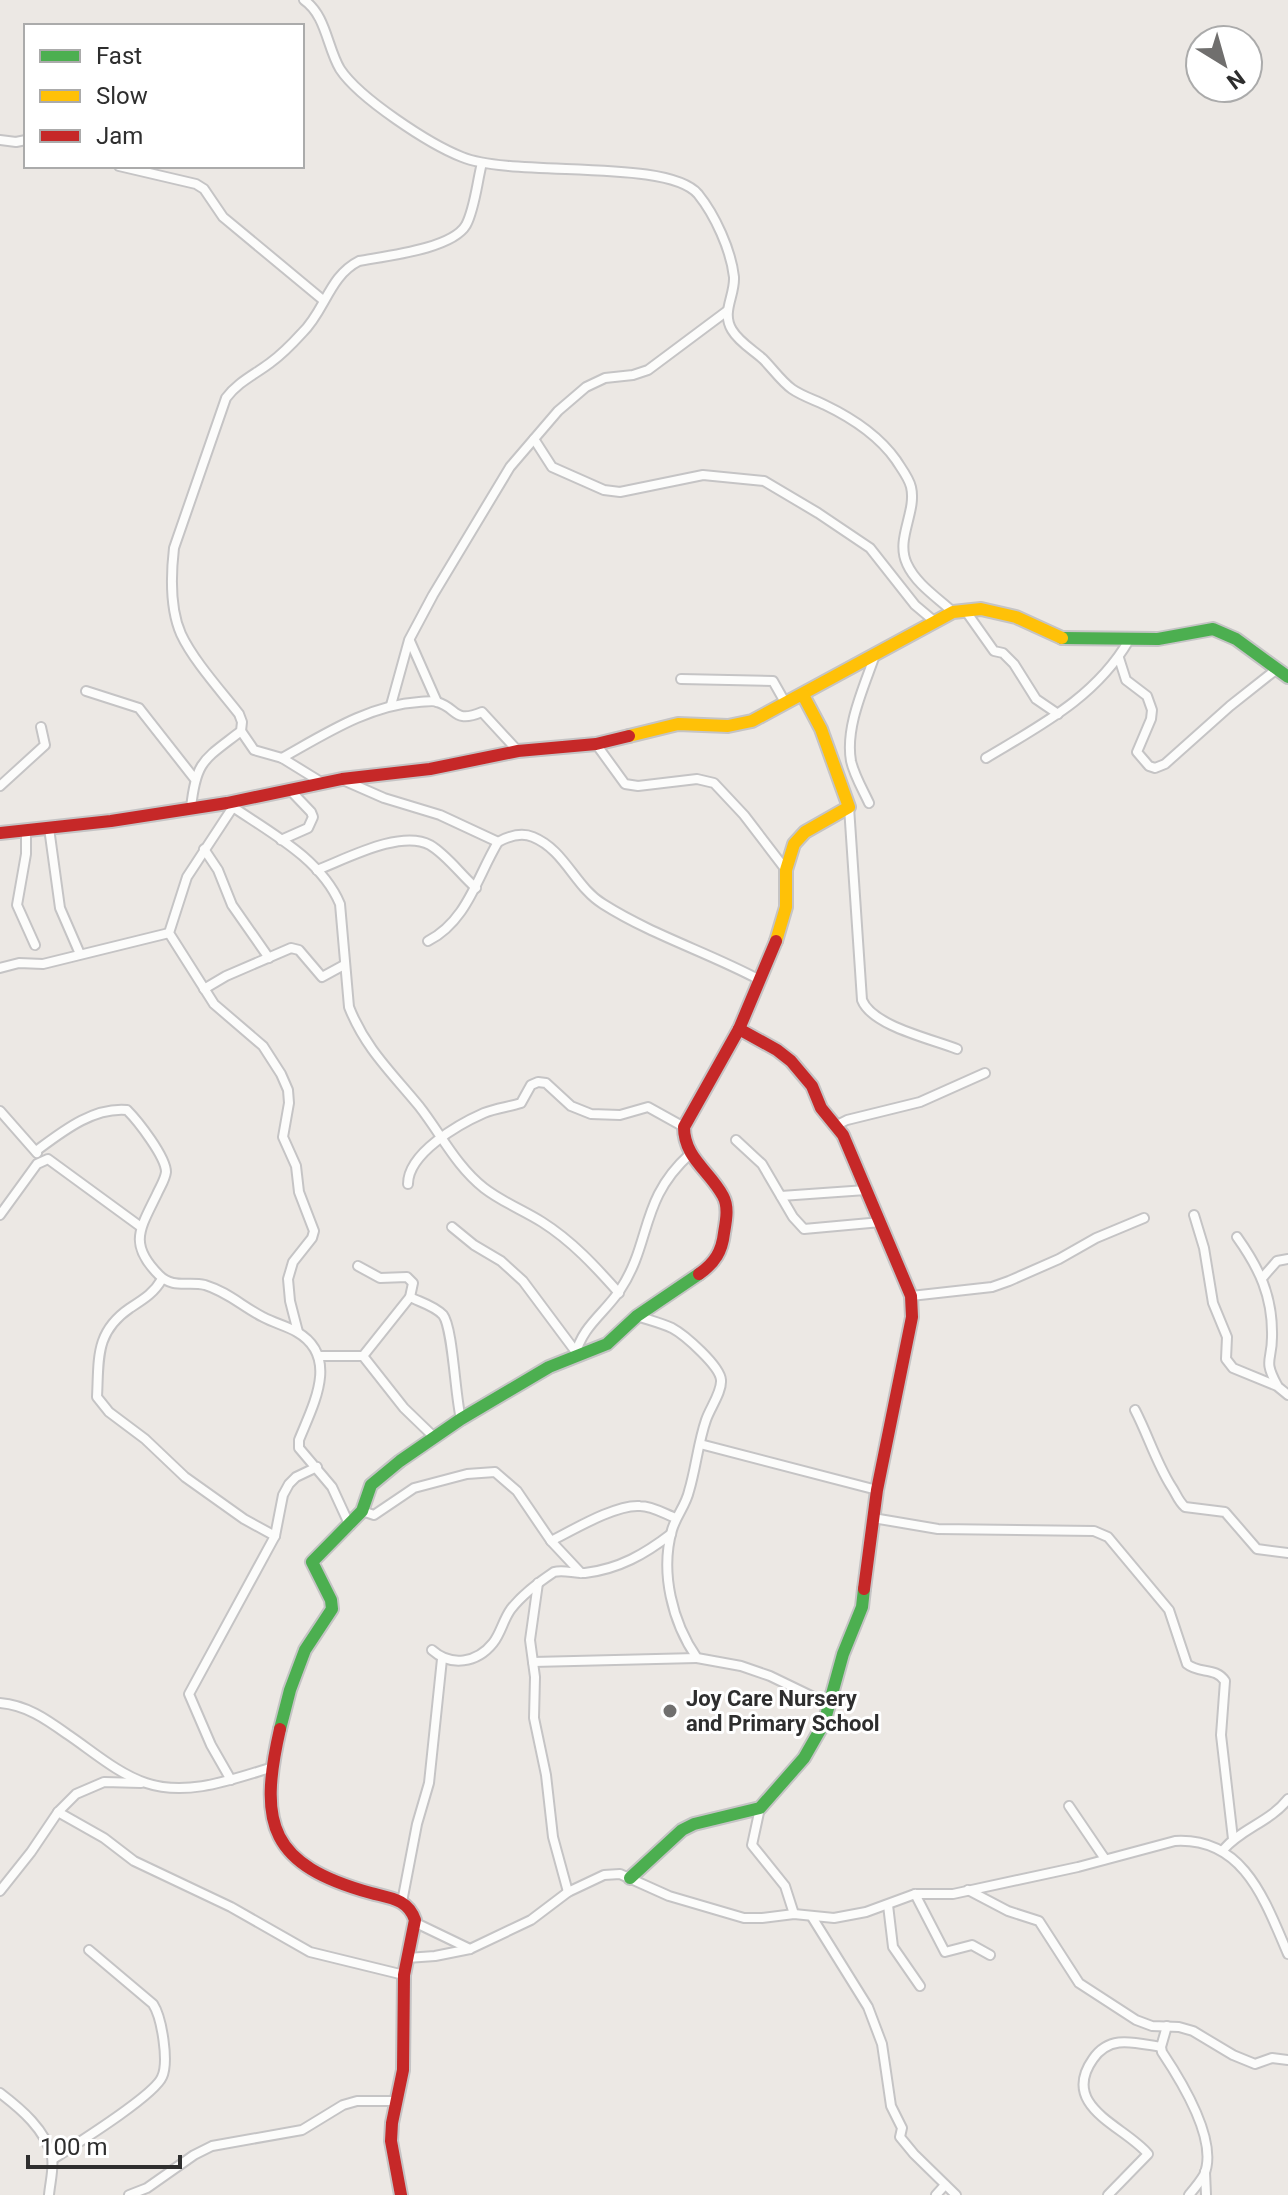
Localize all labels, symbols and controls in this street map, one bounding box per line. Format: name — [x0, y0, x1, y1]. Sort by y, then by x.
legend — [24, 24, 304, 168]
north arrow — [1184, 24, 1264, 104]
text: Fast — [96, 42, 142, 70]
text: N — [1222, 65, 1249, 94]
text: Slow — [96, 82, 148, 110]
text: Jam — [96, 122, 143, 150]
place label: Joy Care Nursery and Primary School — [686, 1686, 880, 1736]
marker: Joy Care Nursery and Primary School — [661, 1702, 679, 1720]
scale bar — [28, 2119, 180, 2169]
text: 100 m — [40, 2133, 107, 2161]

